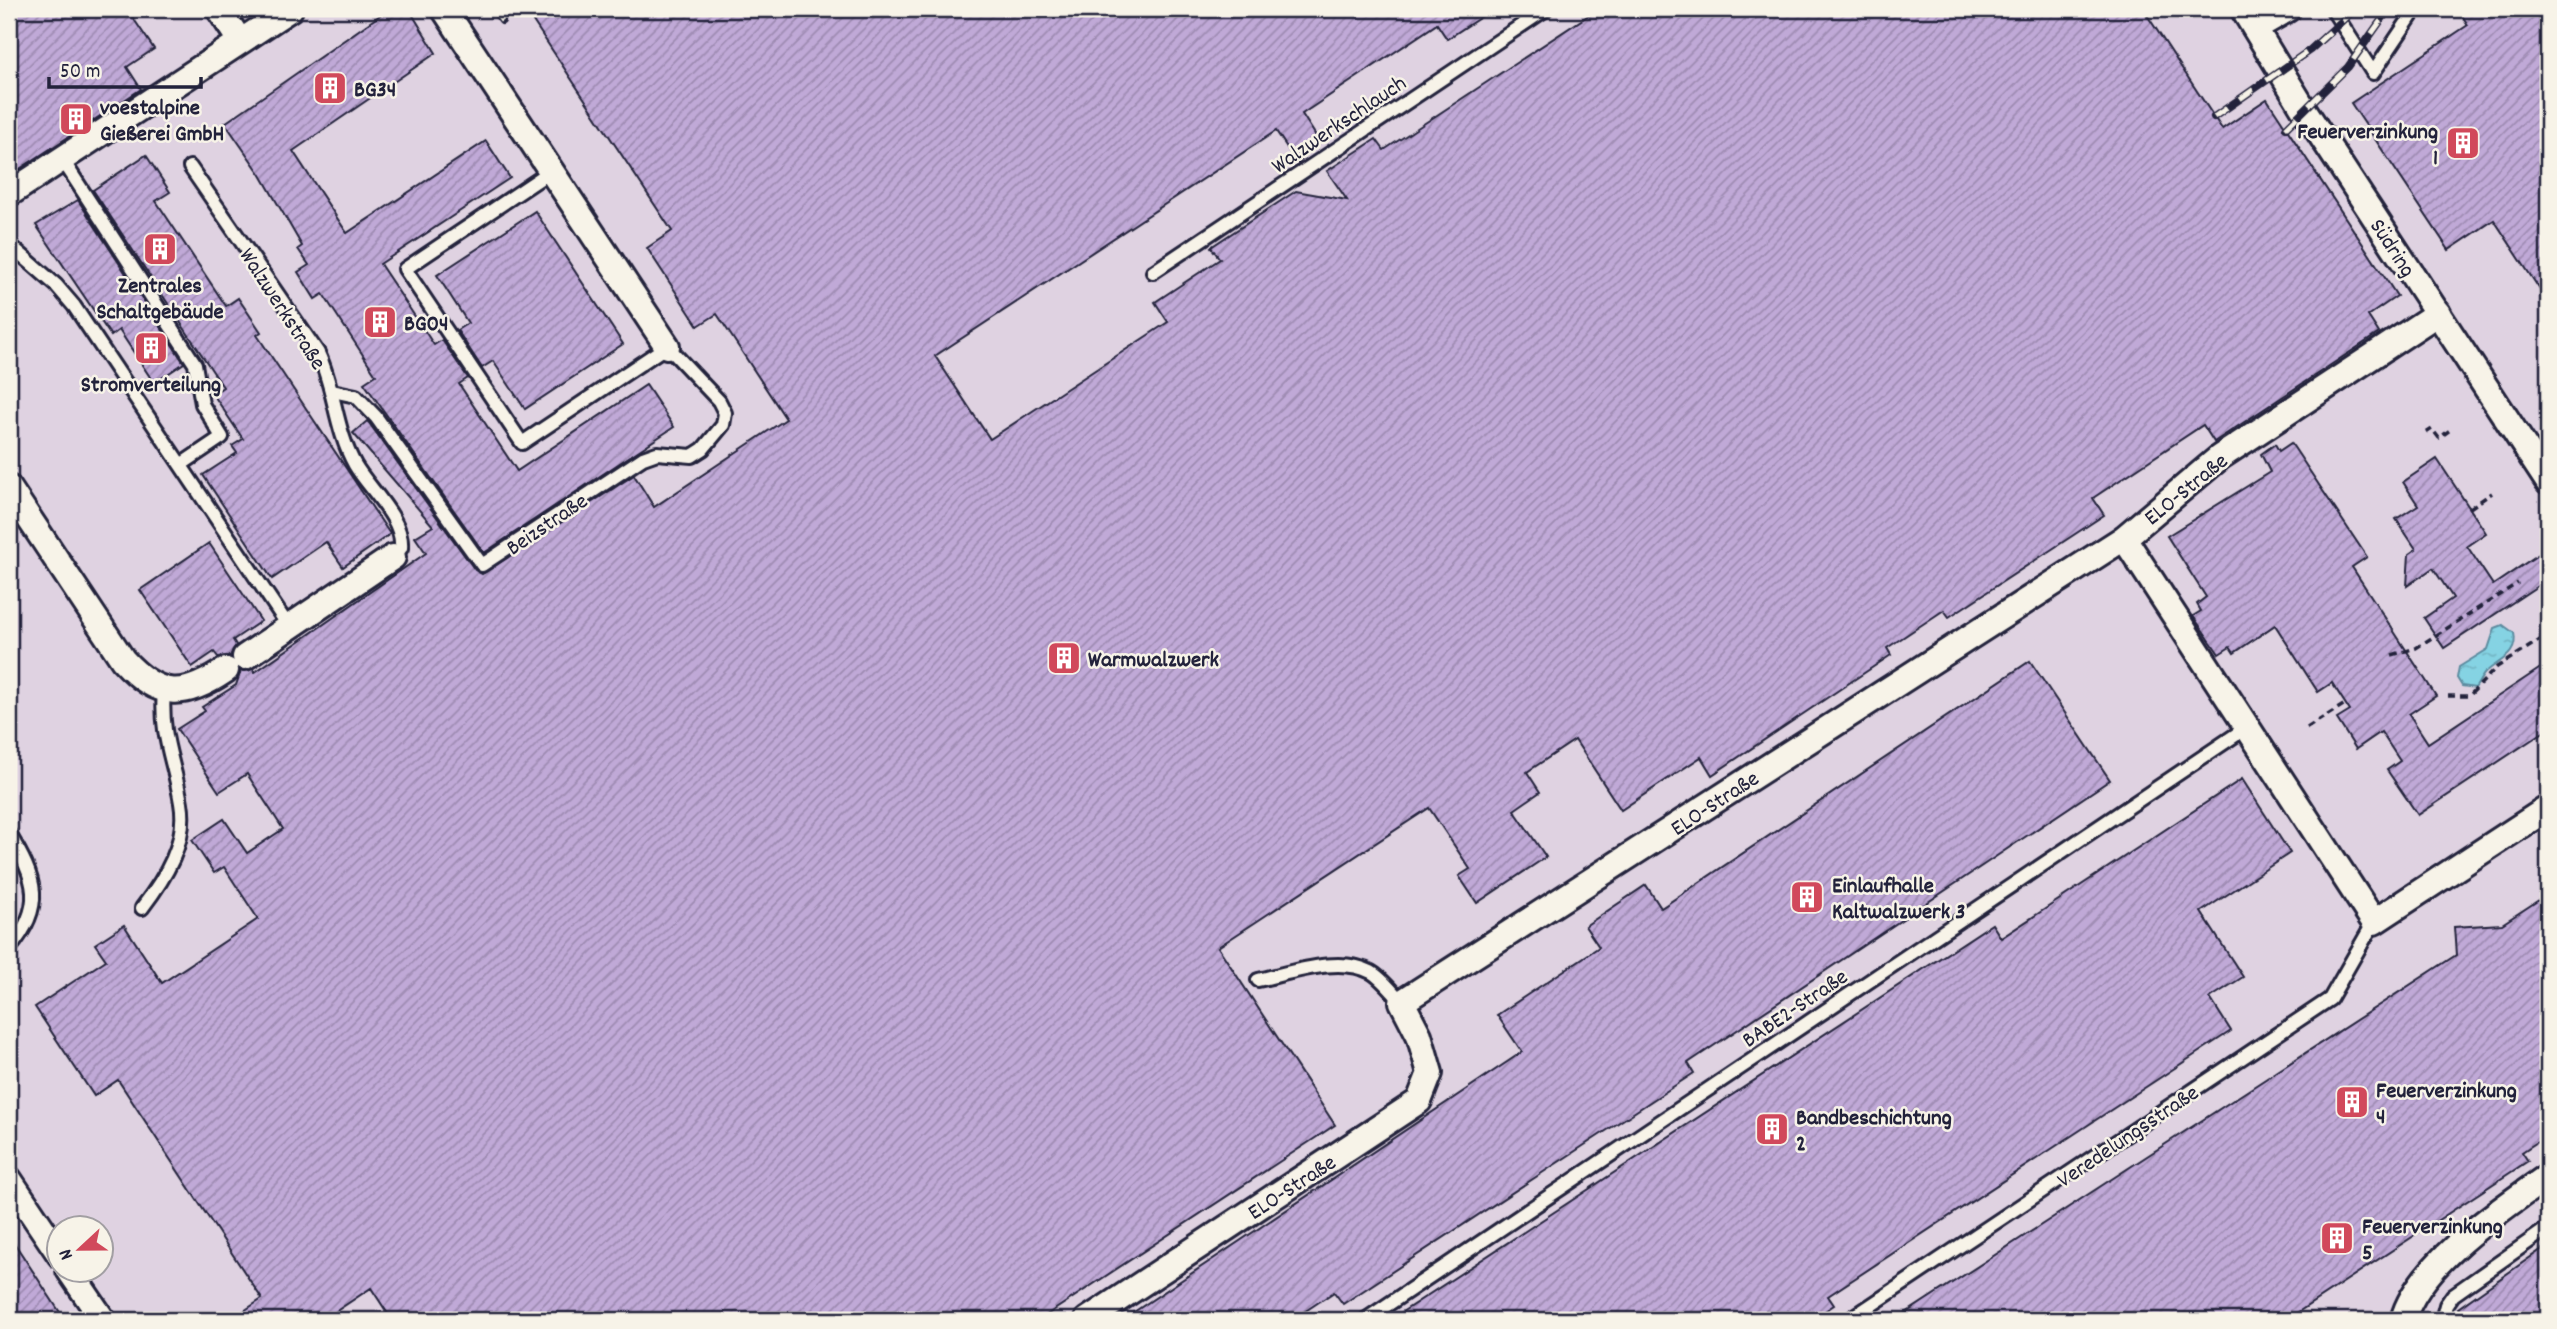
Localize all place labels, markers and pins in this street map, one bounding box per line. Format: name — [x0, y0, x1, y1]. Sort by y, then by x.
building icon: BG34 — [311, 69, 349, 107]
place label: BG34 — [354, 75, 396, 108]
place label: voestalpine Gießerei GmbH — [100, 93, 224, 152]
building icon: voestalpine Gießerei GmbH — [57, 100, 95, 138]
place label: Feuerverzinkung 1 — [2297, 117, 2438, 176]
building icon: Feuerverzinkung 1 — [2444, 124, 2482, 162]
building icon: Zentrales Schaltgebäude — [141, 230, 179, 268]
place label: Zentrales Schaltgebäude — [96, 271, 224, 330]
building icon: BG04 — [361, 303, 399, 341]
place label: BG04 — [404, 309, 449, 342]
building icon: Stromverteilung — [132, 329, 170, 367]
place label: Stromverteilung — [81, 370, 221, 403]
building icon: Warmwalzwerk — [1045, 639, 1083, 677]
place label: Warmwalzwerk — [1088, 645, 1220, 678]
place label: Einlaufhalle Kaltwalzwerk 3 — [1832, 871, 1966, 930]
building icon: Einlaufhalle Kaltwalzwerk 3 — [1788, 878, 1826, 916]
place label: Feuerverzinkung 4 — [2376, 1076, 2517, 1135]
building icon: Feuerverzinkung 4 — [2333, 1083, 2371, 1121]
place label: Bandbeschichtung 2 — [1796, 1103, 1952, 1162]
building icon: Bandbeschichtung 2 — [1753, 1110, 1791, 1148]
place label: Feuerverzinkung 5 — [2362, 1212, 2503, 1271]
building icon: Feuerverzinkung 5 — [2318, 1219, 2356, 1257]

